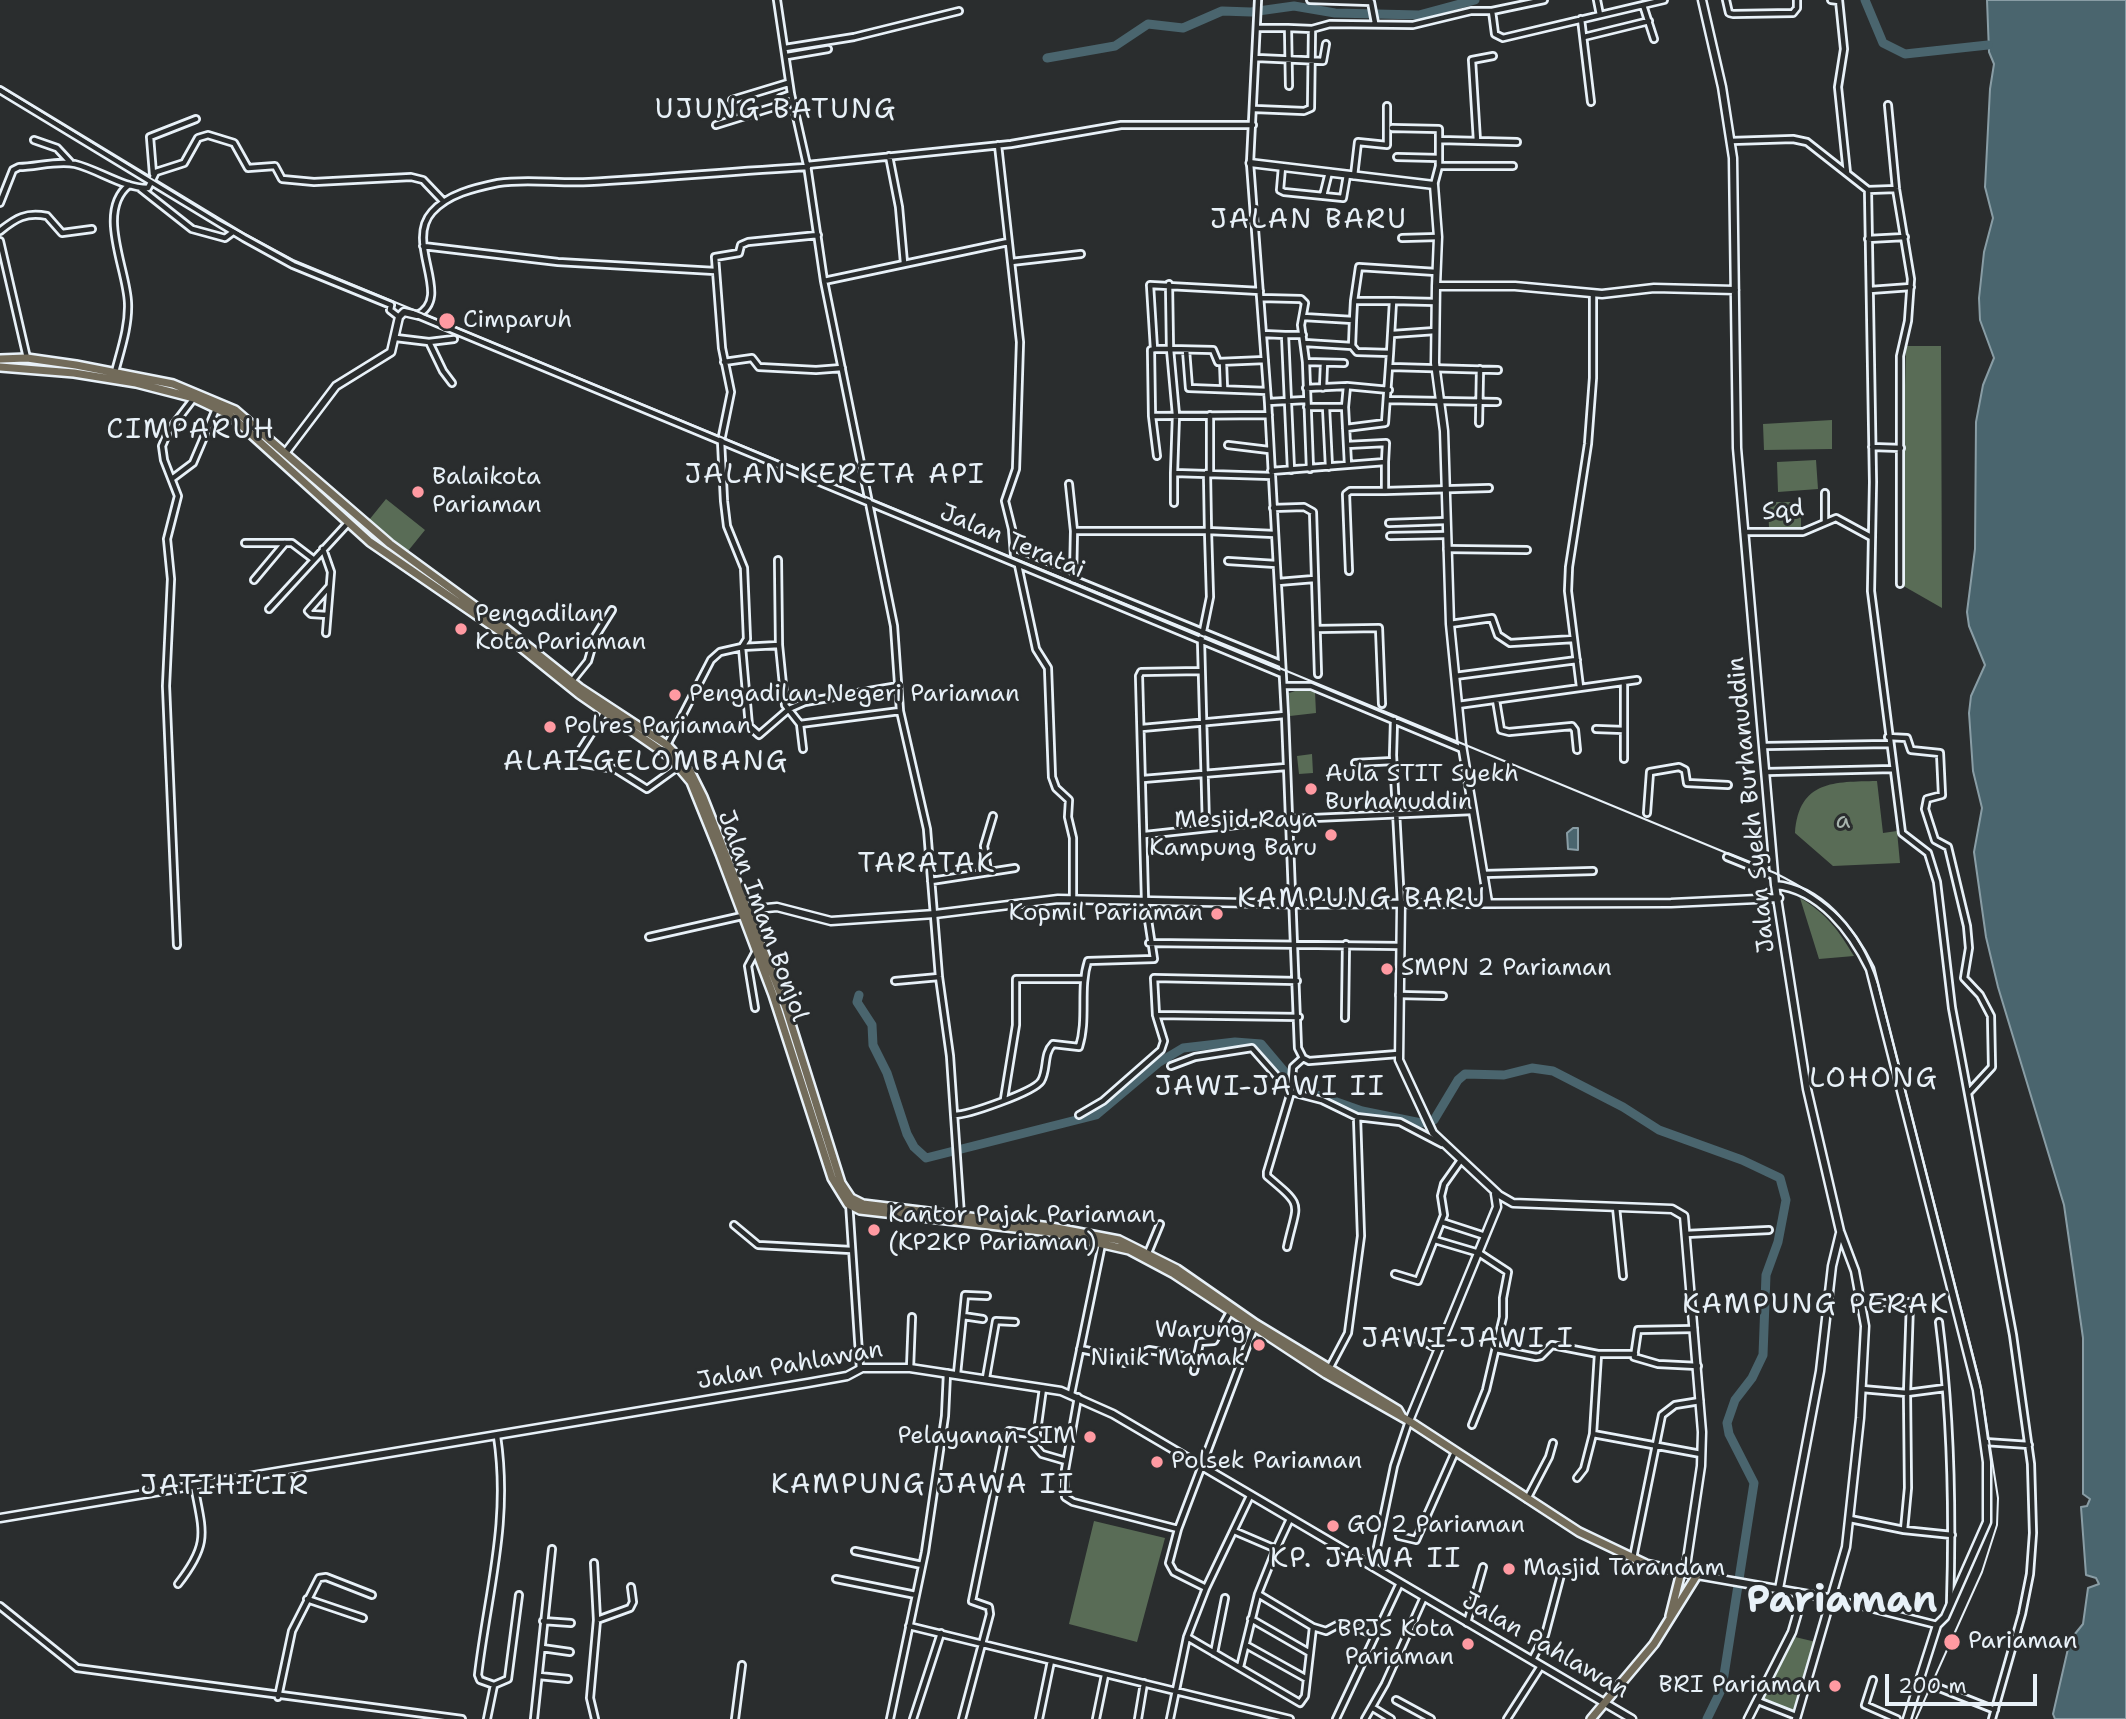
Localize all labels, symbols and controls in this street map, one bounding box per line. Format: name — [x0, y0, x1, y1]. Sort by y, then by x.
district label: UJUNG BATUNG — [656, 94, 896, 128]
district label: JALAN BARU — [1211, 204, 1407, 238]
place label: Cimparuh — [463, 307, 572, 335]
marker: Cimparuh — [437, 311, 457, 331]
district label: CIMPARUH — [107, 414, 275, 448]
district label: JALAN KERETA API — [686, 459, 984, 493]
place label: Balaikota Pariaman — [432, 464, 541, 520]
marker: Balaikota Pariaman — [410, 484, 426, 500]
street label: Sqd — [1760, 494, 1806, 528]
street label: Jalan Teratai — [935, 498, 1089, 586]
place label: Pengadilan Kota Pariaman — [475, 601, 646, 657]
marker: Pengadilan Kota Pariaman — [453, 621, 469, 637]
street label: Jalan Syekh Burhanuddin — [1722, 656, 1782, 954]
place label: Pengadilan Negeri Pariaman — [689, 681, 1020, 709]
marker: Pengadilan Negeri Pariaman — [667, 687, 683, 703]
place label: Polres Pariaman — [564, 713, 751, 741]
marker: Polres Pariaman — [542, 719, 558, 735]
district label: ALAI GELOMBANG — [505, 746, 787, 780]
place label: Aula STIT Syekh Burhanuddin — [1325, 761, 1519, 817]
marker: Aula STIT Syekh Burhanuddin — [1303, 781, 1319, 797]
street label: Jalan Imam Bonjol — [711, 807, 813, 1025]
place label: Mesjid Raya Kampung Baru — [1149, 807, 1317, 863]
park label: a — [1836, 808, 1850, 836]
marker: Mesjid Raya Kampung Baru — [1323, 827, 1339, 843]
district label: TARATAK — [859, 848, 995, 882]
district label: KAMPUNG BARU — [1238, 883, 1486, 917]
place label: Kopmil Pariaman — [1009, 900, 1203, 928]
marker: Kopmil Pariaman — [1209, 906, 1225, 922]
place label: SMPN 2 Pariaman — [1401, 955, 1612, 983]
marker: SMPN 2 Pariaman — [1379, 961, 1395, 977]
district label: LOHONG — [1810, 1063, 1938, 1097]
district label: JAWI-JAWI II — [1156, 1071, 1384, 1105]
place label: Kantor Pajak Pariaman (KP2KP Pariaman) — [888, 1202, 1156, 1258]
marker: Kantor Pajak Pariaman (KP2KP Pariaman) — [866, 1222, 882, 1238]
district label: KAMPUNG PERAK — [1684, 1289, 1948, 1323]
place label: Warung Ninik Mamak — [1090, 1317, 1245, 1373]
district label: JAWI-JAWI I — [1363, 1323, 1573, 1357]
street label: Jalan Pahlawan — [695, 1336, 885, 1396]
marker: Warung Ninik Mamak — [1251, 1337, 1267, 1353]
place label: Pelayanan SIM — [897, 1423, 1076, 1451]
marker: Pelayanan SIM — [1082, 1429, 1098, 1445]
place label: Polsek Pariaman — [1171, 1448, 1362, 1476]
marker: Polsek Pariaman — [1149, 1454, 1165, 1470]
district label: KAMPUNG JAWA II — [773, 1469, 1073, 1503]
district label: JATIHILIR — [141, 1470, 309, 1504]
place label: GO 2 Pariaman — [1347, 1512, 1525, 1540]
marker: GO 2 Pariaman — [1325, 1518, 1341, 1534]
district label: KP. JAWA II — [1271, 1543, 1461, 1577]
place label: Masjid Tarandam — [1523, 1555, 1725, 1583]
marker: Masjid Tarandam — [1501, 1561, 1517, 1577]
district label: Pariaman — [1747, 1579, 1937, 1625]
street label: Jalan Pahlawan — [1456, 1587, 1634, 1705]
place label: BPJS Kota Pariaman — [1337, 1616, 1454, 1672]
place label: Pariaman — [1968, 1628, 2077, 1656]
marker: Pariaman — [1942, 1632, 1962, 1652]
marker: BPJS Kota Pariaman — [1460, 1636, 1476, 1652]
scale bar — [1888, 1660, 2040, 1704]
place label: BRI Pariaman — [1659, 1672, 1821, 1700]
text: 200 m — [1898, 1672, 1967, 1700]
marker: BRI Pariaman — [1827, 1678, 1843, 1694]

